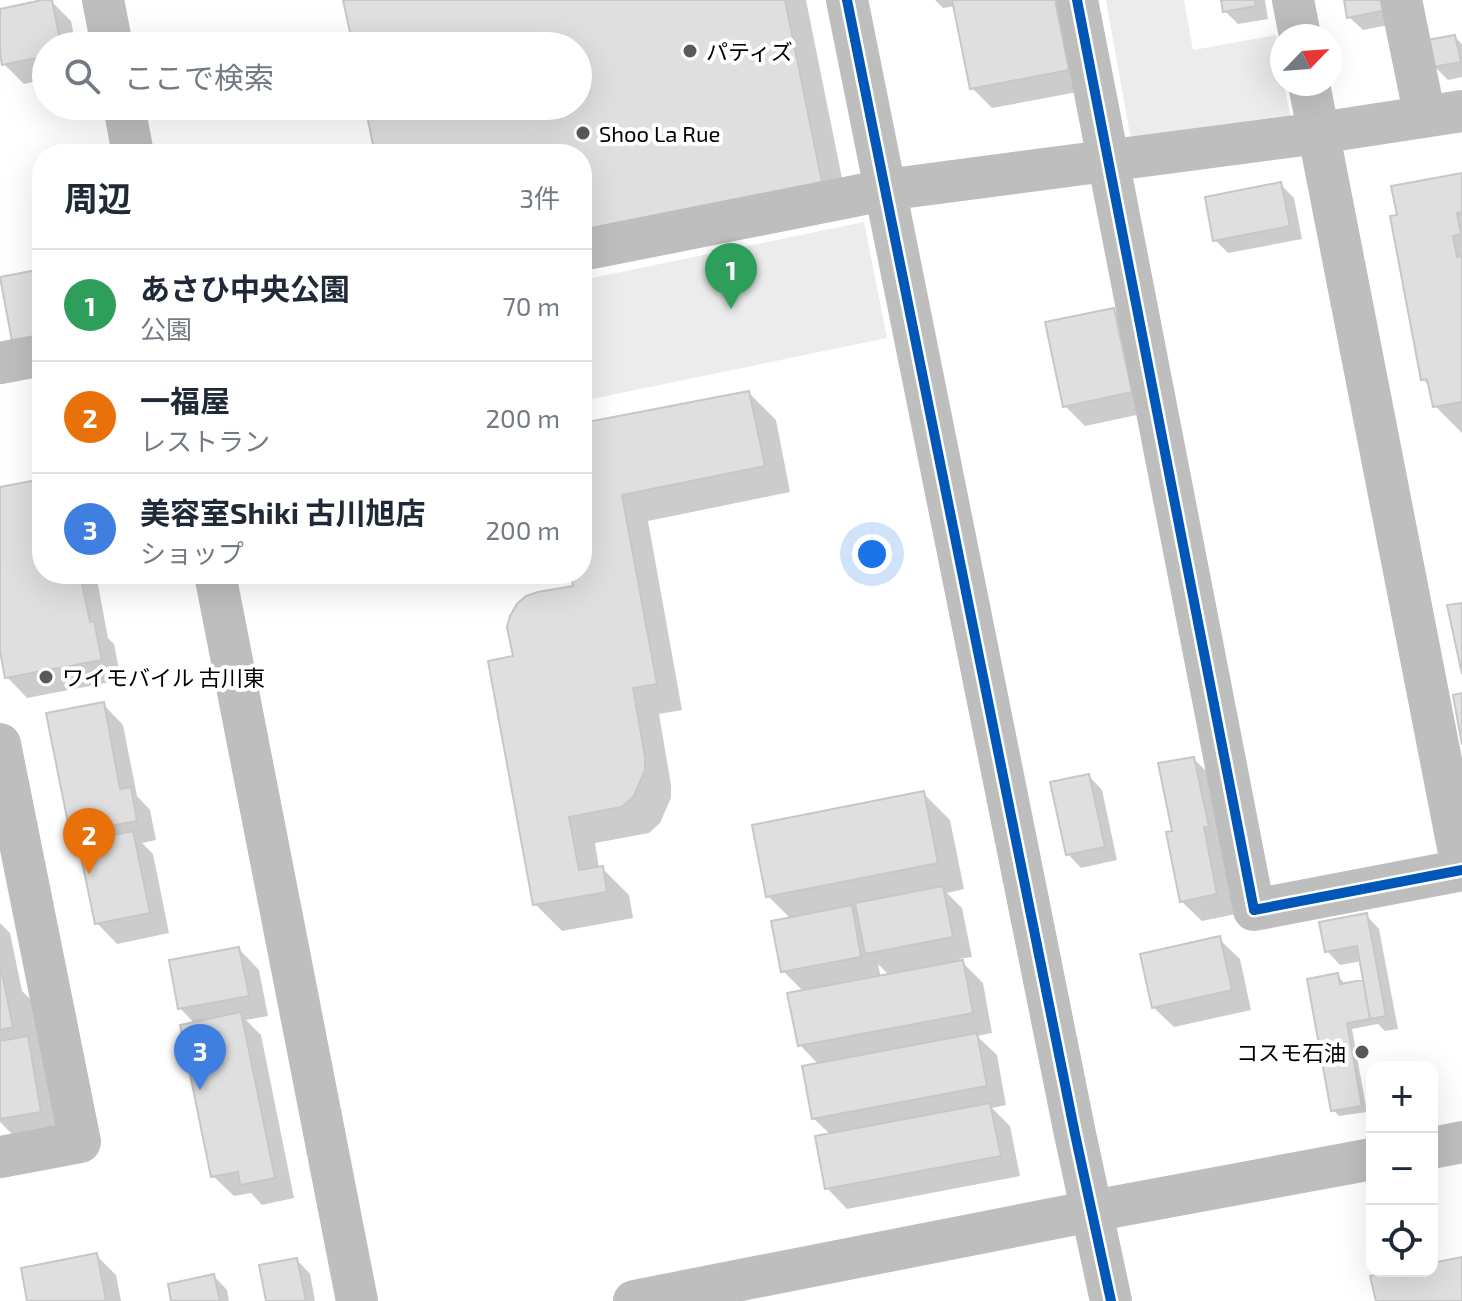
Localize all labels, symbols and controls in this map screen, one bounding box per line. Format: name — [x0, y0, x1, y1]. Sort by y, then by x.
north arrow — [1270, 24, 1342, 96]
search box — [32, 32, 592, 120]
place label: パティズ — [706, 38, 793, 64]
marker: パティズ — [681, 42, 699, 60]
icon: search — [60, 54, 104, 98]
text: ここで検索 — [124, 59, 274, 95]
place label: Shoo La Rue — [599, 120, 720, 146]
marker: Shoo La Rue — [574, 124, 592, 142]
text: 周辺 — [64, 177, 132, 218]
text: 3件 — [520, 182, 560, 213]
pin: 1 — [705, 243, 757, 309]
text: あさひ中央公園 — [140, 270, 350, 306]
text: 1 — [84, 290, 96, 321]
text: 70 m — [502, 290, 560, 321]
text: 公園 — [140, 313, 192, 344]
text: 一福屋 — [140, 382, 230, 418]
text: 2 — [82, 402, 98, 433]
text: 200 m — [485, 402, 560, 433]
text: レストラン — [140, 425, 270, 456]
text: 美容室Shiki 古川旭店 — [140, 494, 425, 530]
text: 3 — [83, 514, 97, 545]
text: 200 m — [485, 514, 560, 545]
your location — [852, 534, 892, 574]
text: ショップ — [140, 537, 244, 568]
place label: ワイモバイル 古川東 — [62, 664, 265, 690]
marker: ワイモバイル 古川東 — [37, 668, 55, 686]
pin: 2 — [63, 808, 115, 874]
pin: 3 — [174, 1024, 226, 1090]
place label: コスモ石油 — [1236, 1039, 1346, 1065]
marker: コスモ石油 — [1353, 1043, 1371, 1061]
map controls — [1366, 1061, 1438, 1277]
button: + — [1366, 1061, 1438, 1133]
button: − — [1366, 1133, 1438, 1205]
button: locate — [1366, 1205, 1438, 1277]

